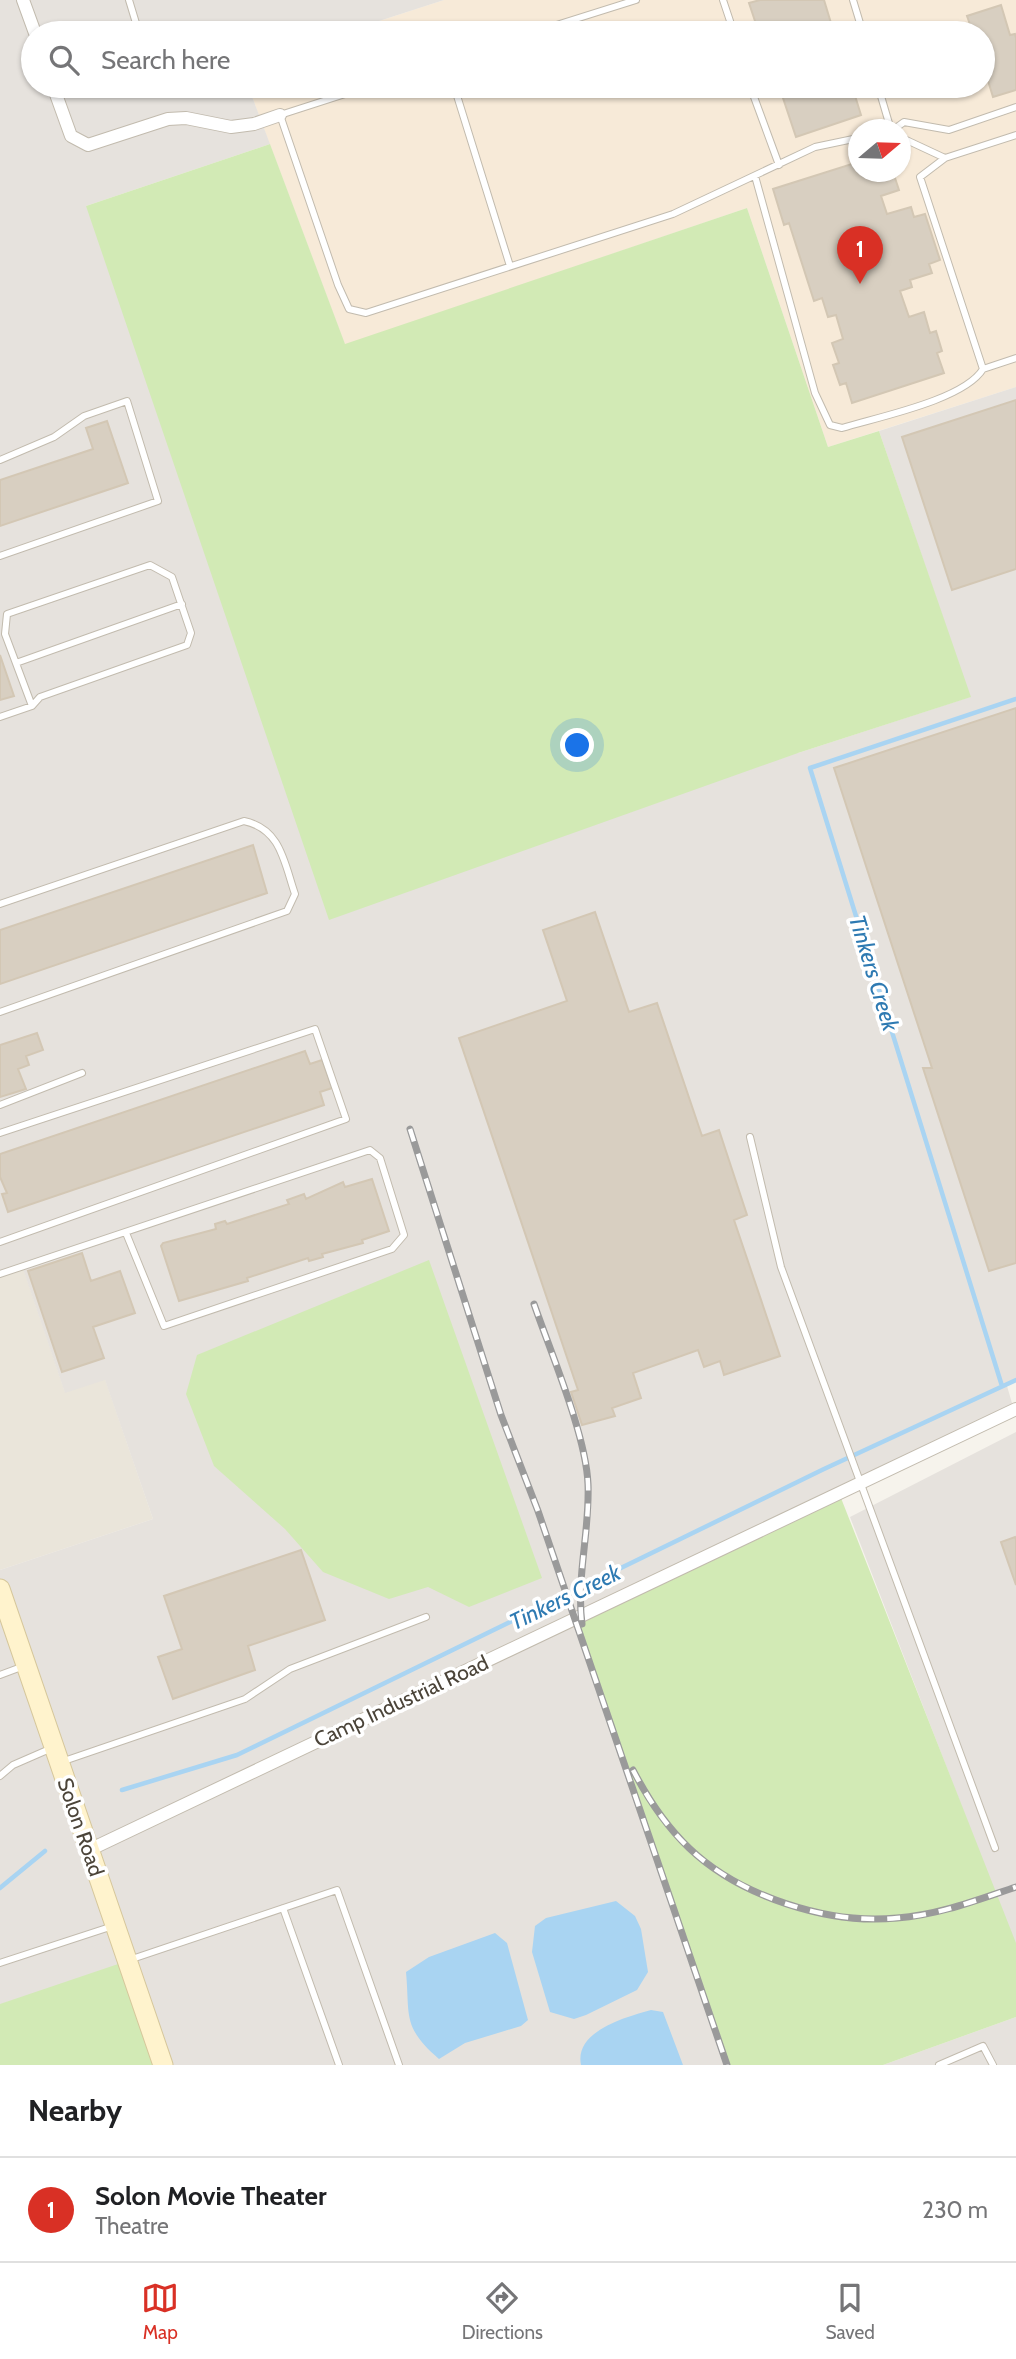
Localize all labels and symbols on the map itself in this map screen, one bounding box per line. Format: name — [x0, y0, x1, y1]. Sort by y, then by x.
north arrow — [848, 119, 911, 182]
pin: 1 — [837, 226, 883, 284]
your location — [560, 728, 594, 762]
water label: Tinkers Creek — [843, 911, 905, 1036]
water label: Tinkers Creek — [505, 1558, 626, 1636]
street label: Camp Industrial Road — [310, 1650, 492, 1752]
street label: Solon Road — [53, 1775, 109, 1879]

